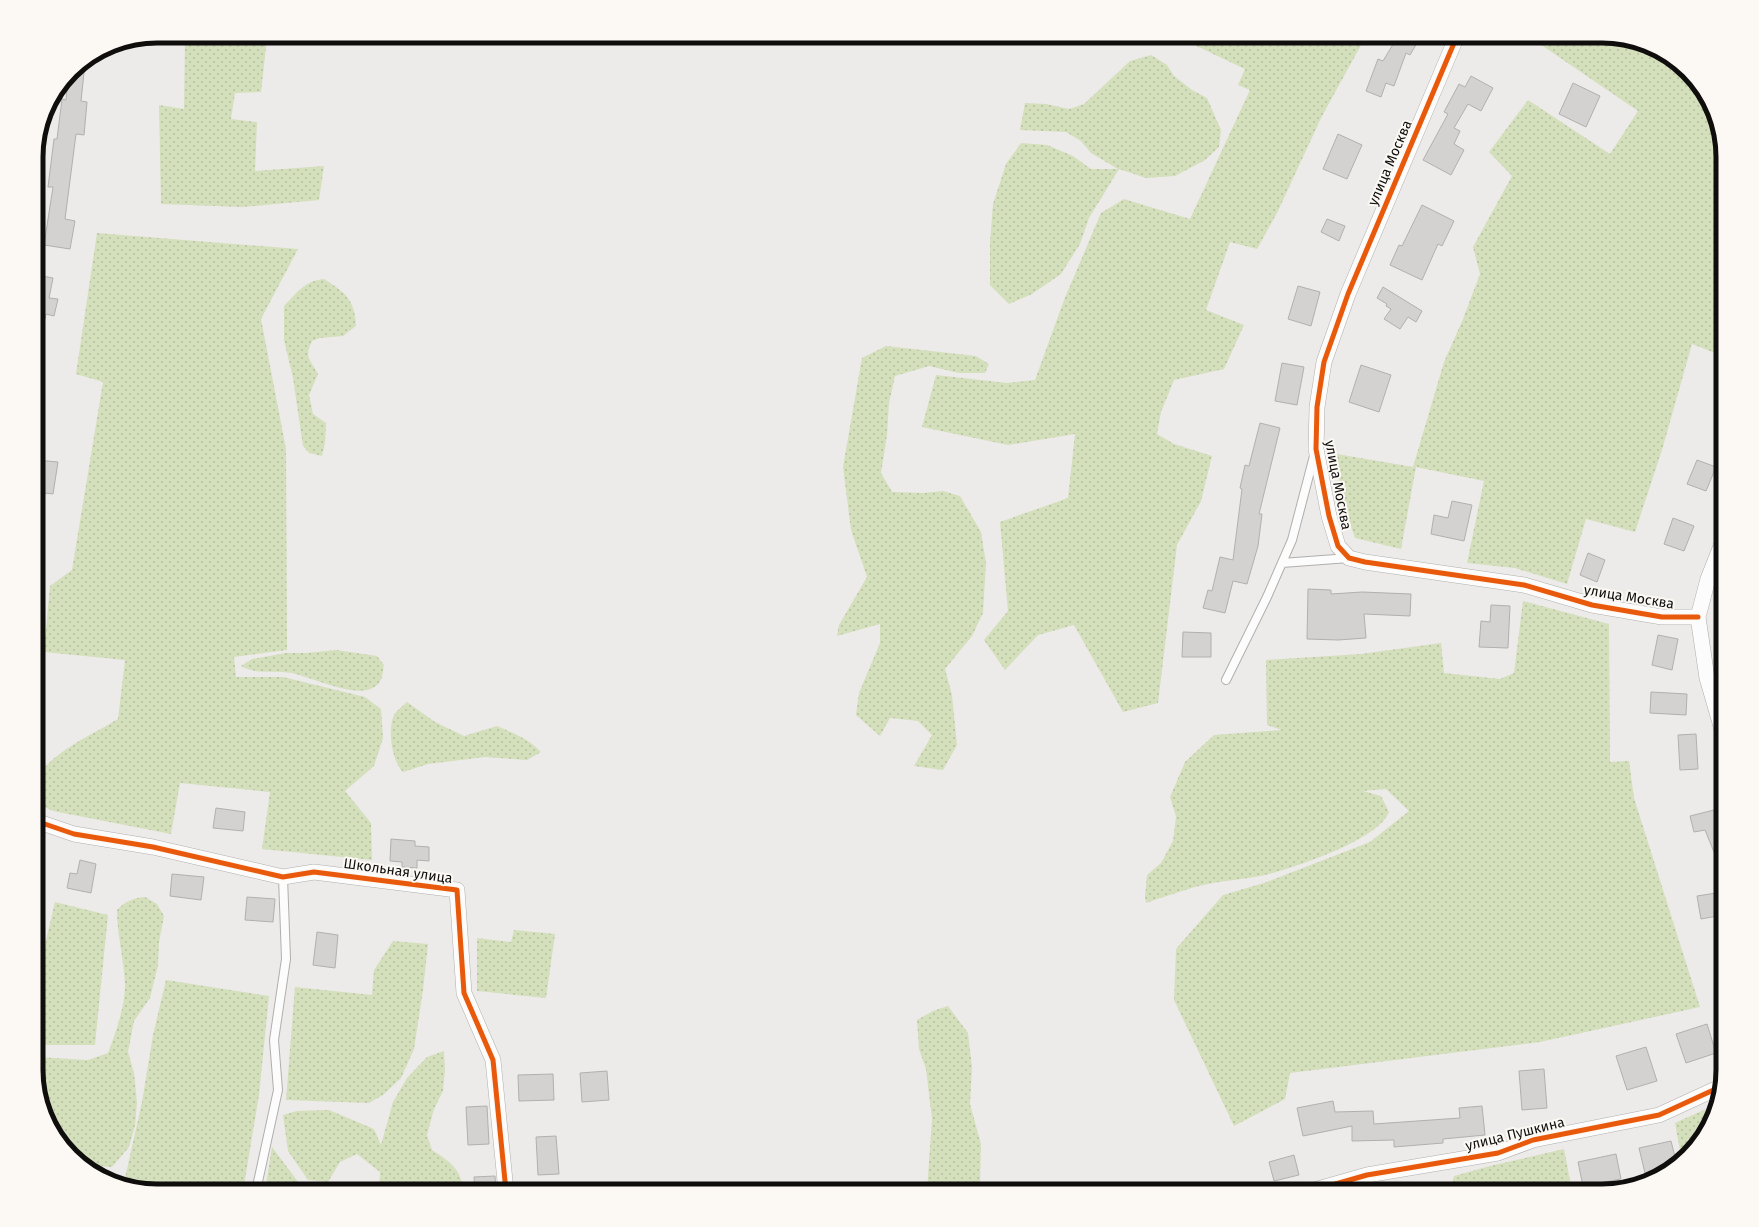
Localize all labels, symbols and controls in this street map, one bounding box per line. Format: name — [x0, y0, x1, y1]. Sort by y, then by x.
street label: улица Москва — [1364, 118, 1416, 208]
street label: улица Москва — [1321, 439, 1355, 531]
street label: улица Москва — [1583, 581, 1675, 613]
street label: Школьная улица — [342, 855, 454, 887]
street label: улица Пушкина — [1464, 1113, 1566, 1155]

